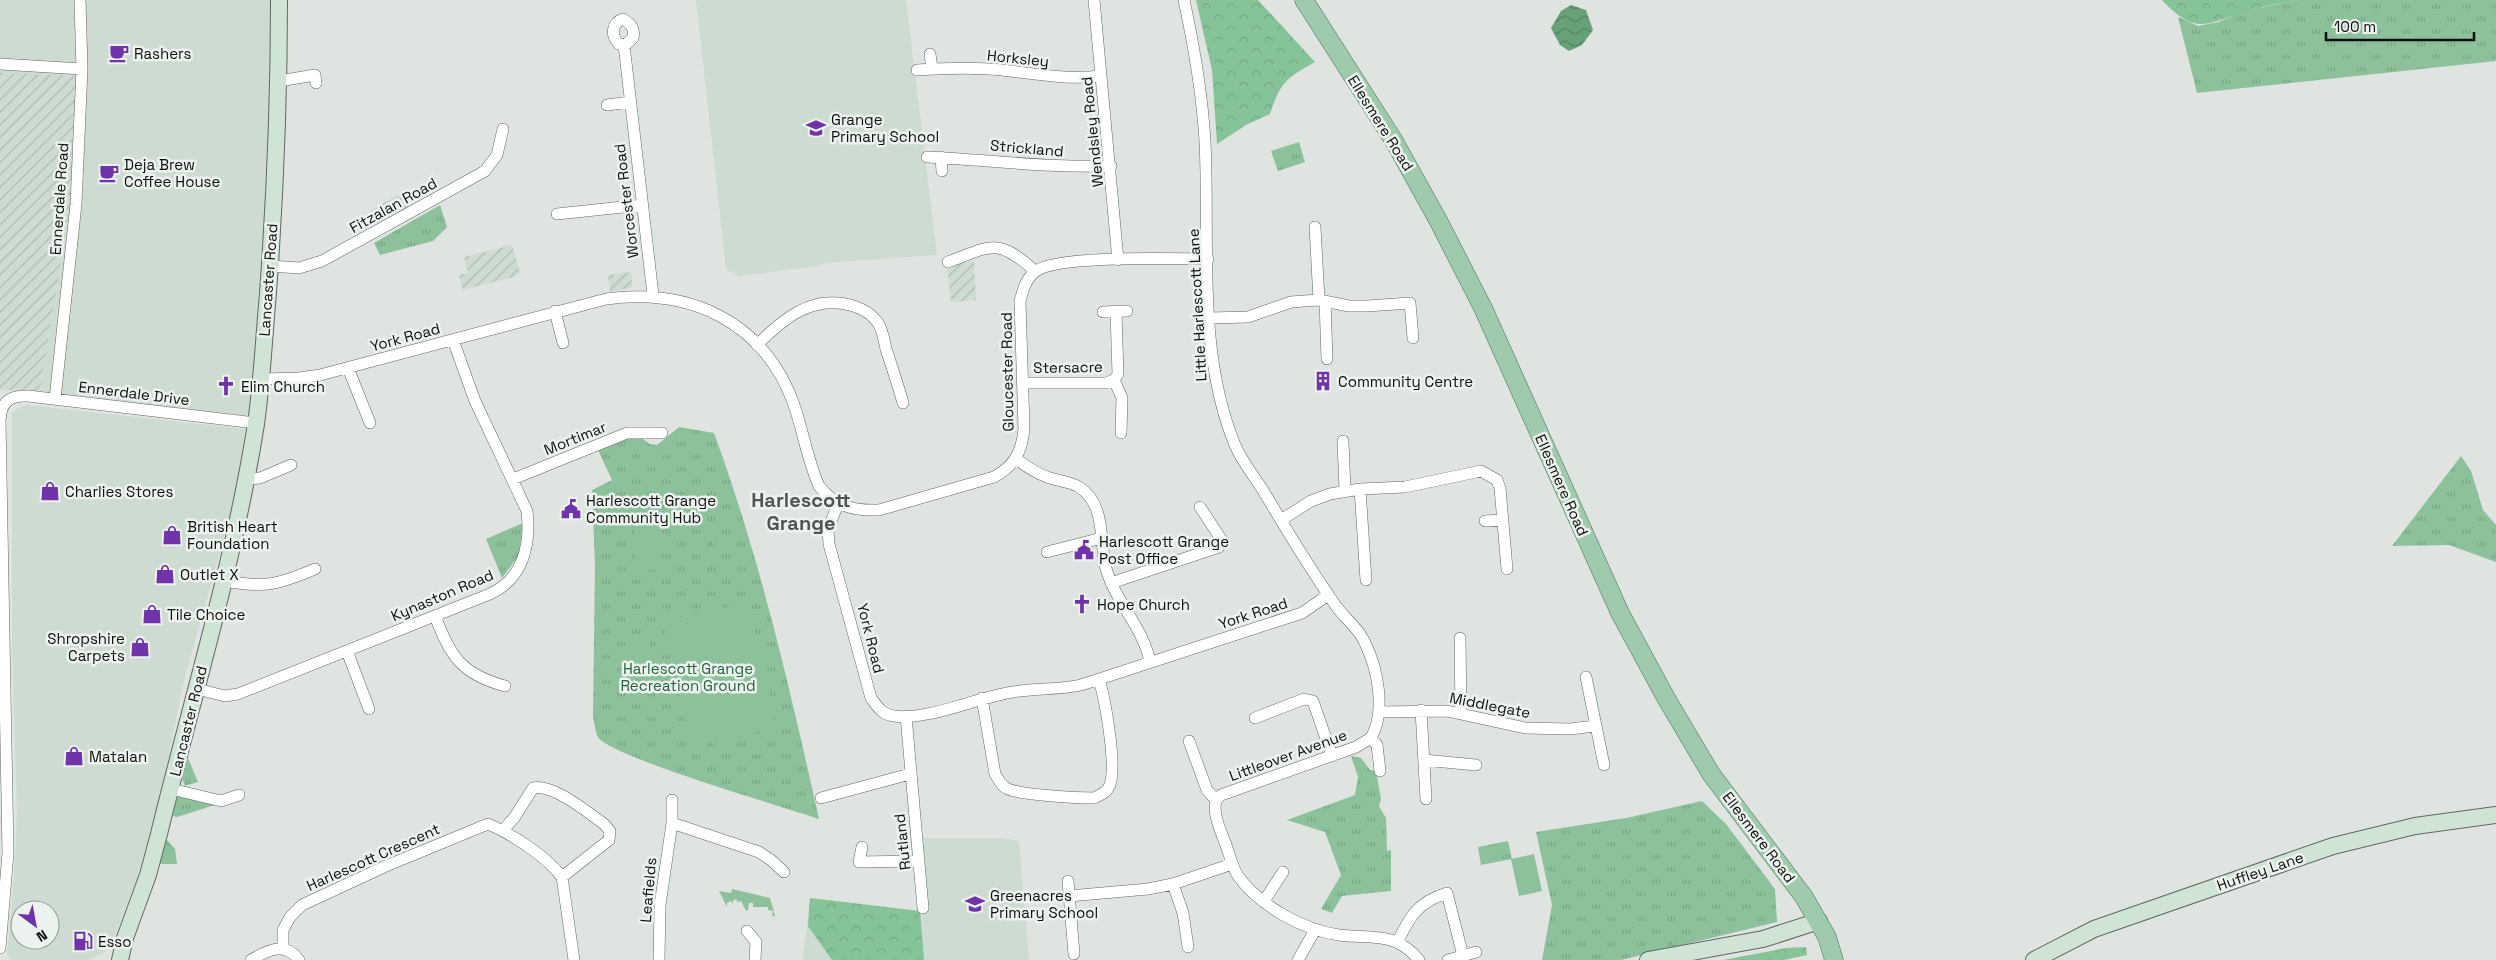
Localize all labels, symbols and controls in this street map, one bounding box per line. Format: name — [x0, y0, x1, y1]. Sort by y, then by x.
scale bar — [2326, 10, 2474, 42]
text: 100 m — [2334, 17, 2376, 36]
cafe icon: Rashers — [108, 42, 130, 64]
place label: Rashers — [134, 44, 192, 63]
street label: Horksley — [986, 45, 1050, 71]
street label: Ellesmere Road — [1344, 72, 1418, 174]
street label: Wendsley Road — [1077, 76, 1107, 188]
place label: Grange Primary School — [831, 110, 939, 146]
school or university icon: Grange Primary School — [805, 117, 827, 139]
street label: Strickland — [989, 135, 1065, 161]
street label: Ennerdale Road — [46, 142, 72, 256]
street label: Worcester Road — [610, 143, 642, 259]
place label: Deja Brew Coffee House — [124, 155, 221, 191]
cafe icon: Deja Brew Coffee House — [98, 162, 120, 184]
street label: Fitzalan Road — [346, 173, 440, 237]
street label: Lancaster Road — [255, 223, 281, 337]
street label: Little Harlescott Lane — [1183, 228, 1210, 382]
street label: Gloucester Road — [996, 312, 1018, 432]
street label: York Road — [368, 319, 442, 355]
street label: Stersacre — [1033, 357, 1103, 377]
building icon: Community Centre — [1312, 370, 1334, 392]
place label: Community Centre — [1338, 372, 1473, 391]
church icon: Elim Church — [215, 375, 237, 397]
street label: Ennerdale Drive — [77, 377, 191, 409]
place label: Elim Church — [241, 377, 325, 396]
street label: Mortimar — [541, 417, 609, 459]
street label: Ellesmere Road — [1531, 431, 1593, 539]
shop icon: Charlies Stores — [39, 480, 61, 502]
place label: Charlies Stores — [65, 482, 173, 501]
district label: Harlescott Grange — [751, 487, 851, 536]
place label: Harlescott Grange Community Hub — [586, 491, 716, 527]
public building icon: Harlescott Grange Community Hub — [560, 498, 582, 520]
place label: British Heart Foundation — [187, 517, 278, 553]
shop icon: British Heart Foundation — [161, 524, 183, 546]
place label: Harlescott Grange Post Office — [1099, 532, 1229, 568]
public building icon: Harlescott Grange Post Office — [1073, 539, 1095, 561]
shop icon: Outlet X — [154, 563, 176, 585]
place label: Outlet X — [180, 565, 239, 584]
street label: Kynaston Road — [388, 565, 496, 625]
church icon: Hope Church — [1071, 593, 1093, 615]
street label: York Road — [1216, 593, 1290, 633]
place label: Hope Church — [1097, 595, 1190, 614]
street label: York Road — [853, 601, 889, 675]
shop icon: Tile Choice — [141, 603, 163, 625]
place label: Tile Choice — [167, 605, 246, 624]
place label: Shropshire Carpets — [47, 629, 125, 665]
shop icon: Shropshire Carpets — [129, 636, 151, 658]
park label: Harlescott Grange Recreation Ground — [620, 659, 756, 695]
street label: Lancaster Road — [165, 664, 211, 778]
street label: Middlegate — [1448, 688, 1532, 722]
street label: Littleover Avenue — [1226, 725, 1350, 785]
shop icon: Matalan — [63, 745, 85, 767]
place label: Matalan — [89, 747, 147, 766]
street label: Ellesmere Road — [1719, 788, 1799, 886]
street label: Rutland — [890, 813, 914, 871]
street label: Harlescott Crescent — [303, 819, 443, 895]
street label: Huffley Lane — [2214, 847, 2306, 895]
street label: Leafields — [636, 857, 660, 923]
place label: Greenacres Primary School — [990, 886, 1098, 922]
school or university icon: Greenacres Primary School — [964, 893, 986, 915]
north arrow — [10, 900, 60, 950]
text: N — [33, 926, 51, 946]
fuel station icon: Esso — [72, 930, 94, 952]
place label: Esso — [98, 932, 132, 951]

